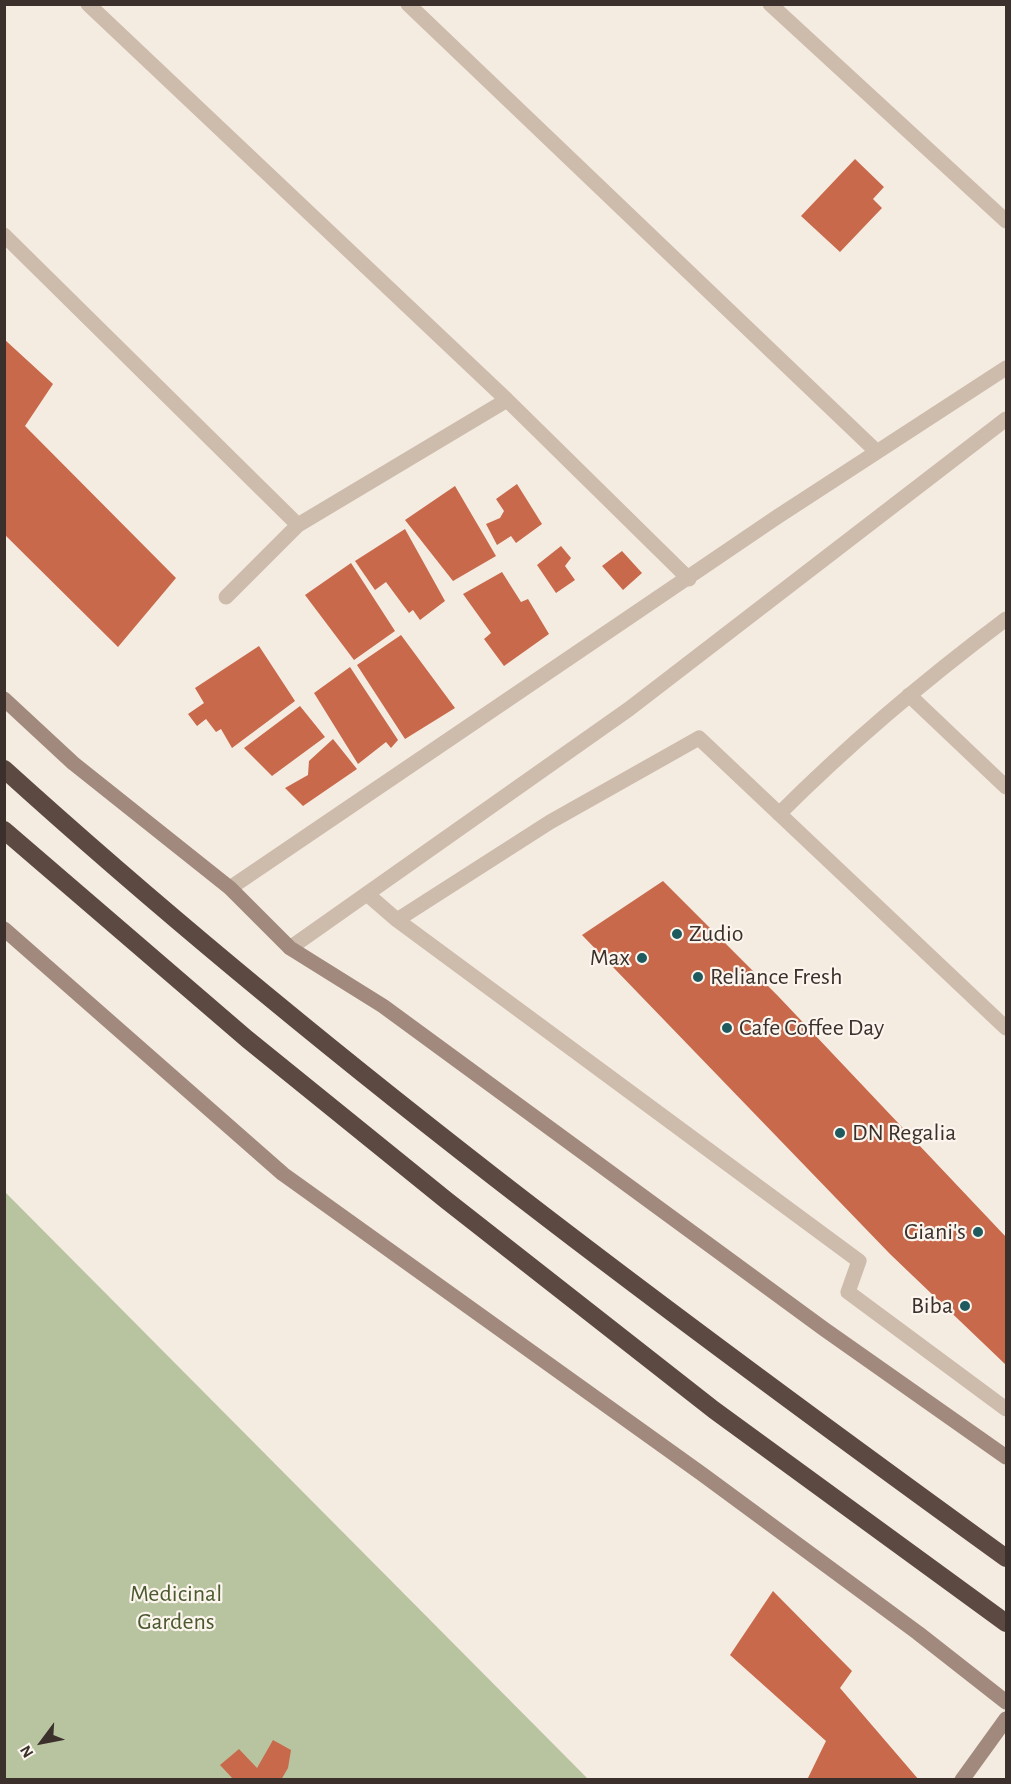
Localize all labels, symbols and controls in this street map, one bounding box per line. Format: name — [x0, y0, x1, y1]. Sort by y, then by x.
place label: Zudio — [689, 920, 744, 948]
marker: Zudio — [670, 927, 684, 941]
place label: Max — [590, 944, 630, 972]
marker: Max — [635, 951, 649, 965]
place label: Reliance Fresh — [710, 963, 842, 991]
marker: Reliance Fresh — [691, 970, 705, 984]
place label: Cafe Coffee Day — [739, 1014, 884, 1042]
marker: Cafe Coffee Day — [720, 1021, 734, 1035]
place label: DN Regalia — [852, 1119, 956, 1147]
marker: DN Regalia — [833, 1126, 847, 1140]
place label: Giani's — [904, 1218, 966, 1246]
marker: Giani's — [971, 1225, 985, 1239]
place label: Biba — [911, 1292, 953, 1320]
marker: Biba — [958, 1299, 972, 1313]
park label: Medicinal Gardens — [130, 1580, 222, 1636]
north arrow — [12, 1712, 72, 1772]
text: N — [17, 1743, 36, 1760]

